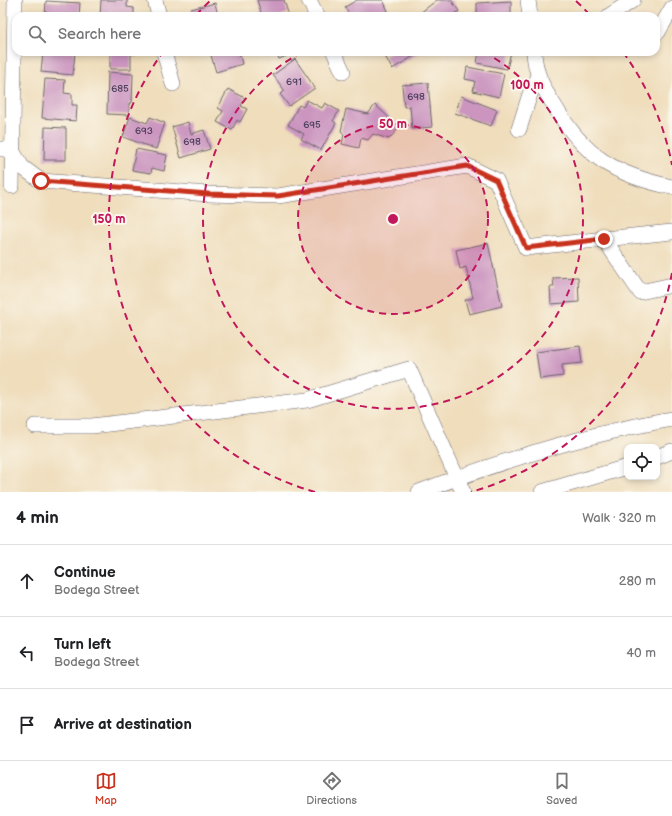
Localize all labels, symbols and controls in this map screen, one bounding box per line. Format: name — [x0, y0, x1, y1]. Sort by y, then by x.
search box — [12, 12, 660, 56]
icon: search — [26, 23, 48, 45]
text: Search here — [58, 25, 141, 44]
house number: 691 — [286, 76, 302, 88]
text: 100 m — [510, 78, 544, 93]
house number: 685 — [111, 83, 129, 95]
house number: 698 — [407, 91, 425, 103]
text: 50 m — [379, 117, 407, 132]
house number: 695 — [303, 119, 321, 131]
house number: 693 — [135, 125, 153, 137]
house number: 698 — [183, 136, 201, 148]
route start — [32, 172, 50, 190]
text: 150 m — [93, 212, 125, 227]
centre of rings — [386, 212, 400, 226]
route end — [595, 230, 613, 248]
map controls — [624, 444, 660, 480]
button: locate — [624, 444, 660, 480]
text: 4 min — [16, 508, 59, 528]
text: Walk · 320 m — [582, 510, 656, 526]
text: Continue — [54, 563, 116, 582]
icon: ahead — [16, 570, 38, 592]
text: 280 m — [619, 573, 656, 589]
text: Bodega Street — [54, 582, 139, 598]
text: Turn left — [54, 635, 111, 654]
icon: left — [16, 642, 38, 664]
text: 40 m — [626, 645, 656, 661]
text: Bodega Street — [54, 654, 139, 670]
icon: arrive — [16, 714, 38, 736]
text: Arrive at destination — [54, 715, 192, 734]
tab: Map — [95, 770, 117, 807]
tab: Directions — [306, 770, 357, 807]
tab: Saved — [546, 770, 577, 807]

